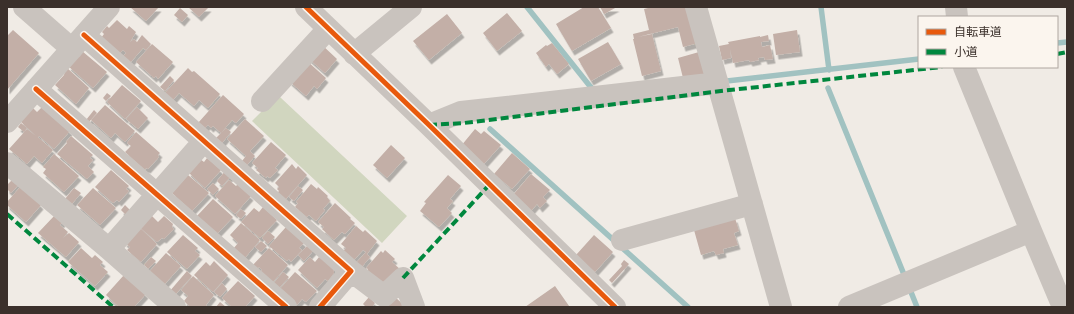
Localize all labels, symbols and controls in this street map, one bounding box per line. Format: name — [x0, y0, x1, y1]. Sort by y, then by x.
legend — [918, 16, 1058, 68]
text: 自転車道 — [954, 24, 1002, 40]
text: 小道 — [954, 44, 978, 60]

